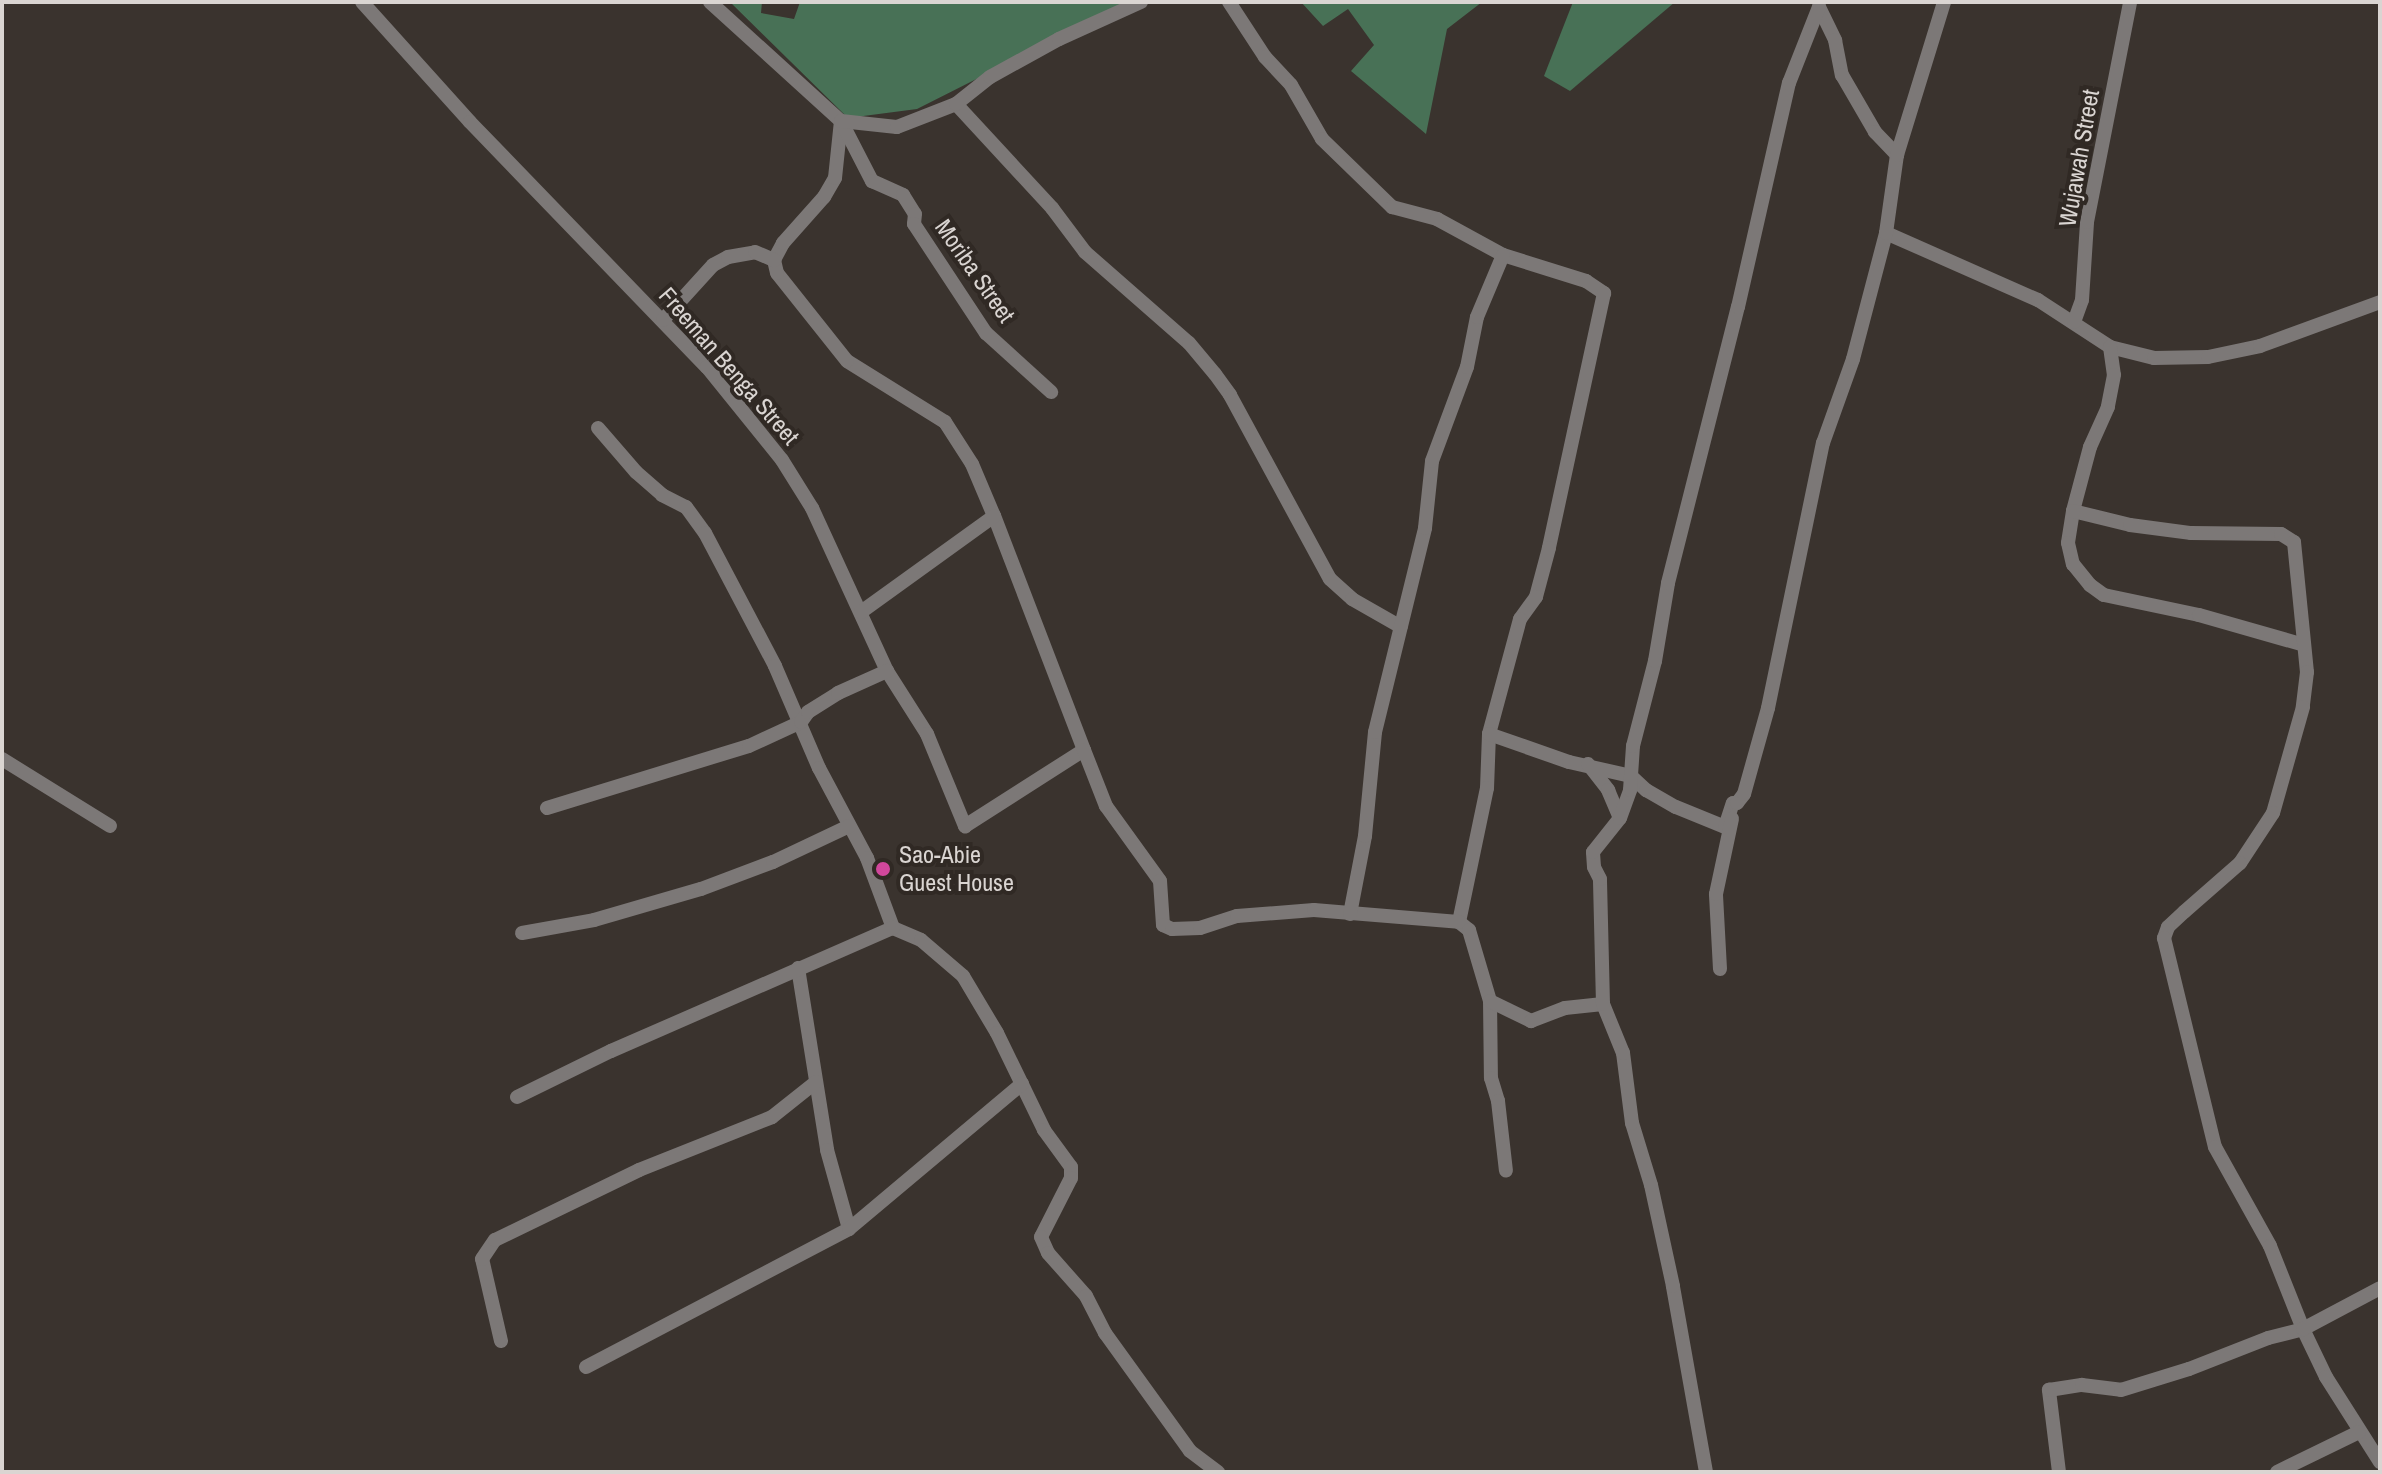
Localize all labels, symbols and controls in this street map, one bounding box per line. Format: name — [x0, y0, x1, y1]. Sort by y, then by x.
street label: Wujawah Street — [2053, 87, 2105, 229]
street label: Moriba Street — [929, 214, 1021, 328]
street label: Freeman Benga Street — [653, 281, 805, 451]
place label: Sao-Abie Guest House — [899, 841, 1014, 897]
marker: Sao-Abie Guest House — [874, 860, 892, 878]

